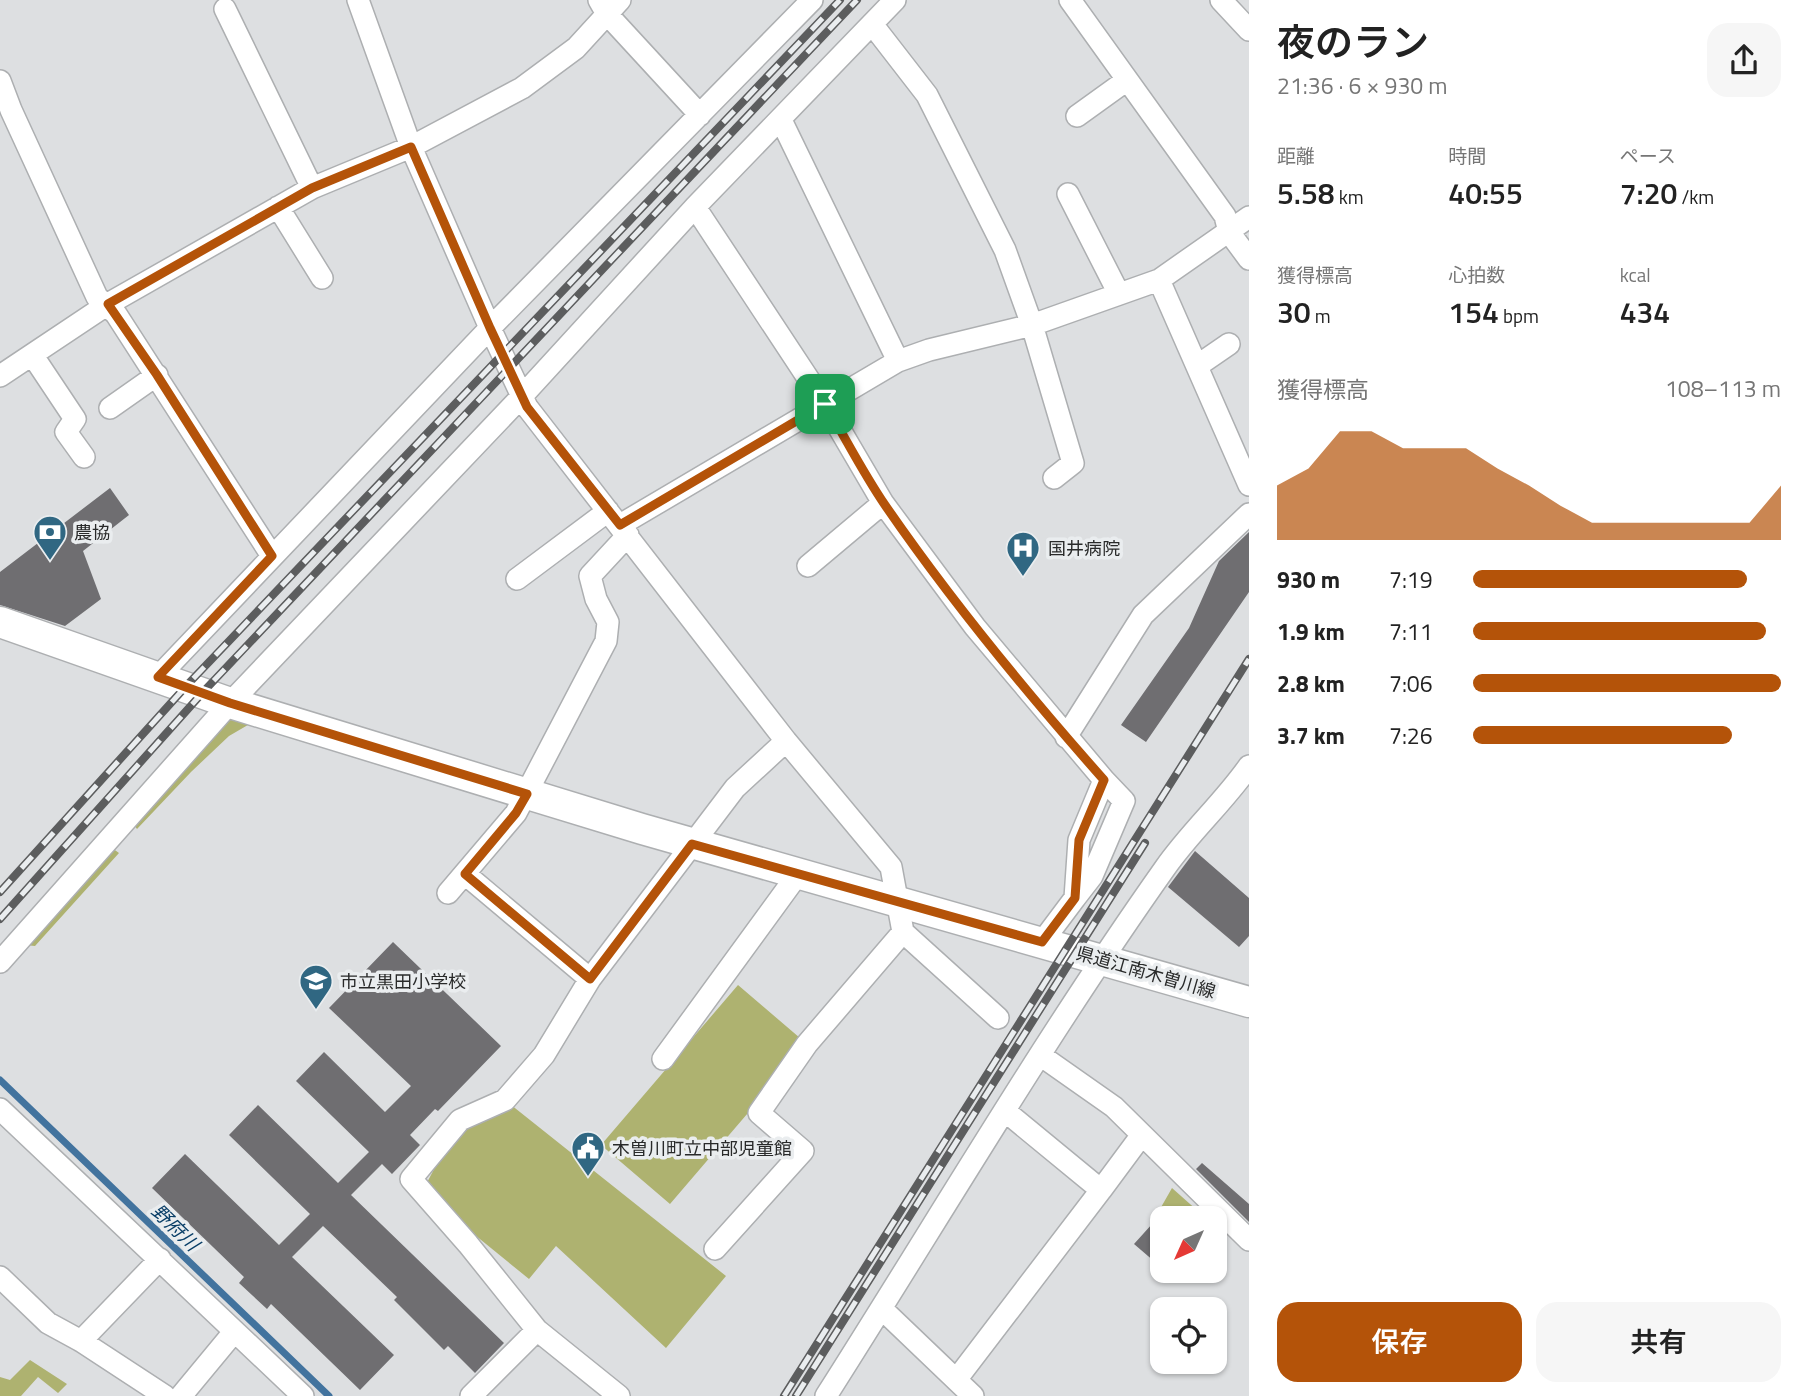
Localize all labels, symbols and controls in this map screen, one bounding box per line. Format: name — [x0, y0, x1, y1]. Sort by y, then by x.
text: 夜のラン — [1277, 13, 1429, 71]
button: share — [1707, 23, 1781, 97]
text: 21:36 · 6 × 930 m — [1277, 68, 1447, 103]
text: 距離 — [1277, 141, 1315, 170]
text: 時間 — [1448, 141, 1486, 170]
text: ペース — [1620, 141, 1676, 170]
text: 5.58 — [1277, 170, 1335, 216]
text: 40:55 — [1448, 170, 1523, 216]
text: 7:20 — [1620, 170, 1677, 216]
text: km — [1335, 182, 1364, 211]
text: /km — [1677, 182, 1714, 211]
text: 獲得標高 — [1277, 260, 1353, 289]
text: 心拍数 — [1448, 260, 1505, 289]
text: kcal — [1620, 260, 1651, 289]
text: 30 — [1277, 289, 1311, 335]
text: 154 — [1448, 289, 1499, 335]
text: 434 — [1620, 289, 1670, 335]
text: m — [1311, 301, 1331, 330]
text: bpm — [1499, 301, 1539, 330]
text: 108–113 m — [1665, 371, 1781, 406]
text: 獲得標高 — [1277, 372, 1369, 407]
pin — [795, 374, 855, 434]
icon: arrive — [806, 385, 844, 423]
bank icon: 農協 — [31, 513, 69, 562]
place label: 農協 — [74, 519, 110, 546]
hospital icon: 国井病院 — [1004, 529, 1042, 578]
place label: 国井病院 — [1048, 535, 1120, 562]
text: 930 m — [1277, 562, 1340, 597]
text: 7:19 — [1389, 562, 1433, 597]
text: 1.9 km — [1277, 614, 1345, 649]
text: 7:11 — [1389, 614, 1433, 649]
text: 2.8 km — [1277, 666, 1345, 701]
text: 7:06 — [1389, 666, 1433, 701]
text: 3.7 km — [1277, 718, 1345, 753]
text: 7:26 — [1389, 718, 1433, 753]
street label: 県道江南木曽川線 — [1073, 939, 1219, 1005]
school or university icon: 市立黒田小学校 — [297, 962, 335, 1011]
place label: 市立黒田小学校 — [340, 968, 466, 995]
public building icon: 木曽川町立中部児童館 — [569, 1129, 607, 1178]
place label: 木曽川町立中部児童館 — [612, 1135, 792, 1162]
water label: 野府川 — [145, 1197, 208, 1259]
north arrow — [1150, 1206, 1227, 1283]
map controls — [1150, 1206, 1227, 1374]
button: locate — [1150, 1297, 1227, 1374]
button: 保存 — [1277, 1302, 1522, 1382]
button: 共有 — [1536, 1302, 1781, 1382]

